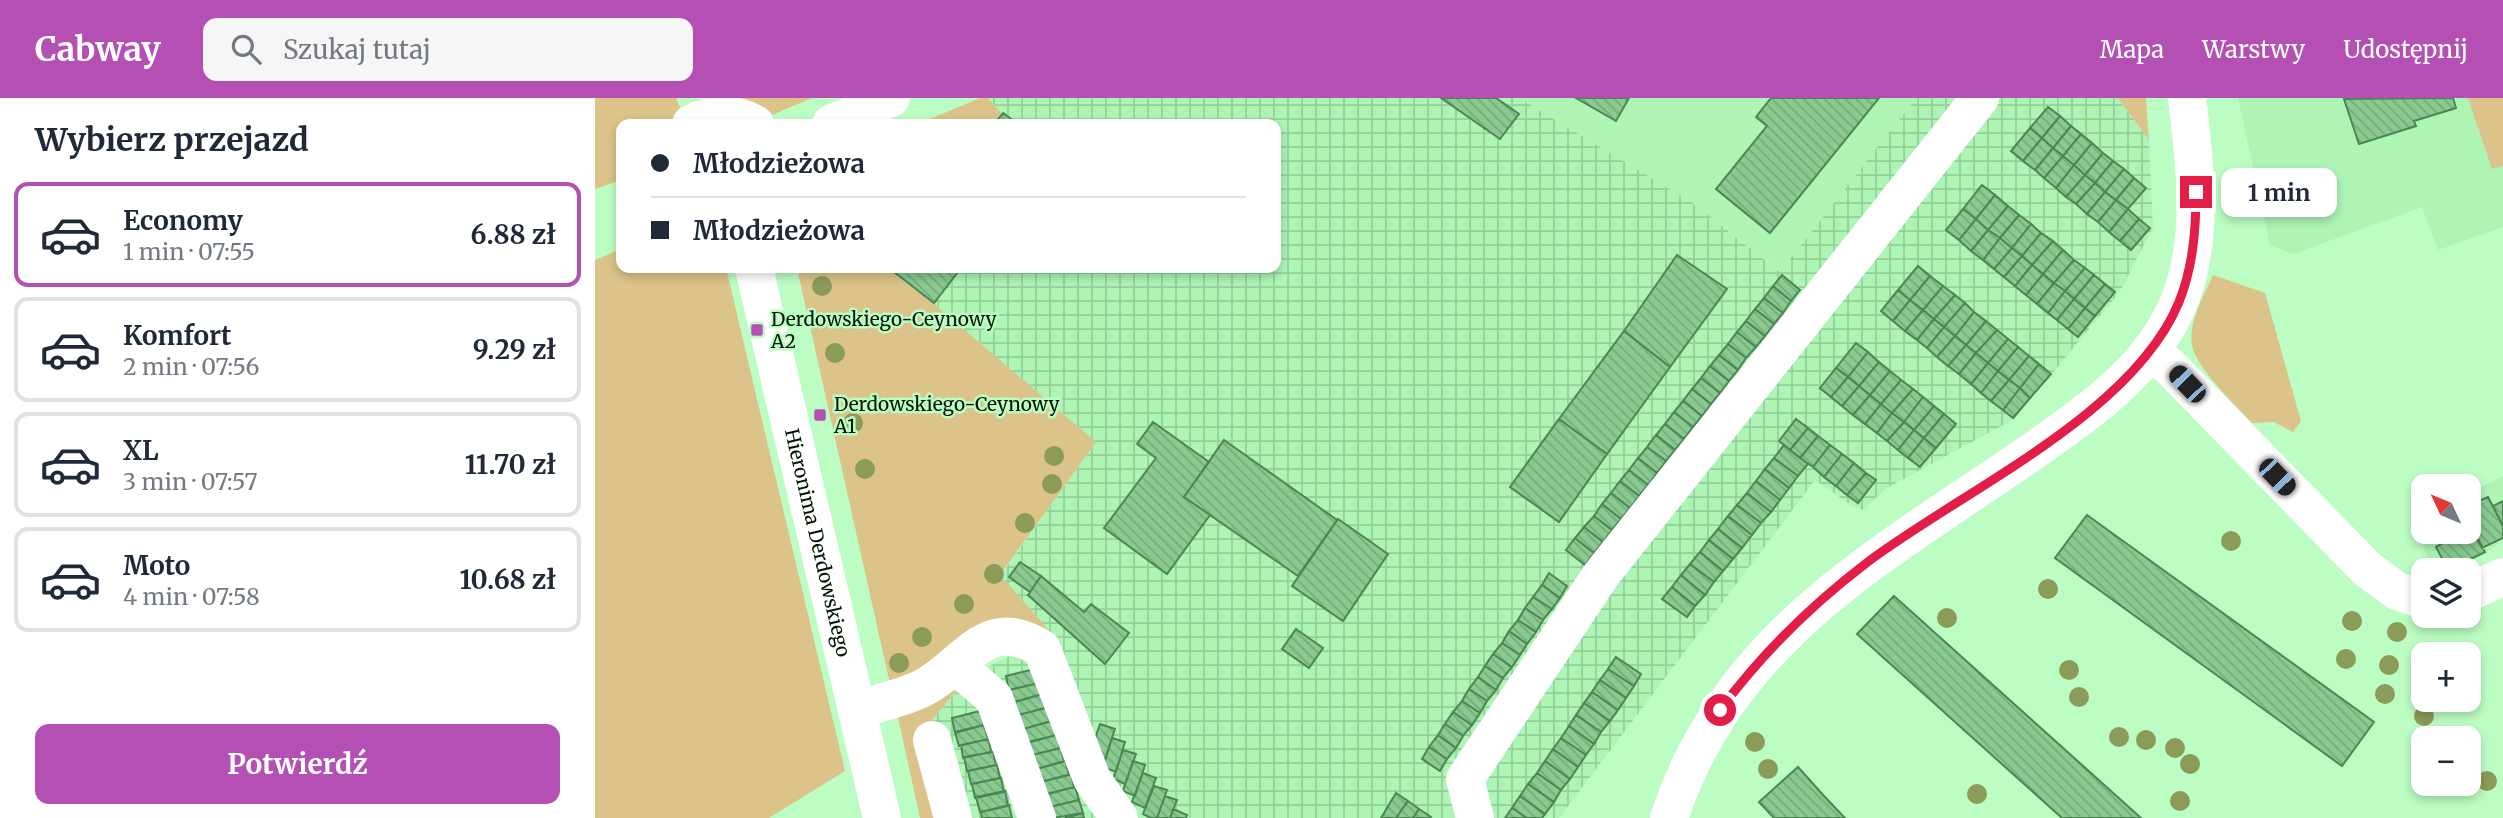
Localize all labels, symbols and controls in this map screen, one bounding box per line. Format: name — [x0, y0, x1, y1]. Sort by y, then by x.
search box — [203, 18, 693, 81]
text: Cabway — [35, 29, 161, 70]
icon: search — [227, 30, 265, 68]
text: Szukaj tutaj — [283, 33, 431, 66]
text: Mapa — [2100, 34, 2164, 65]
text: Warstwy — [2202, 34, 2305, 65]
text: Udostępnij — [2343, 34, 2468, 65]
text: Wybierz przejazd — [35, 120, 309, 160]
text: Młodzieżowa — [693, 147, 865, 180]
callout: 1 min — [2221, 168, 2336, 217]
route end — [2180, 176, 2212, 208]
text: 1 min — [2248, 178, 2310, 207]
icon: car — [39, 203, 102, 266]
text: Economy — [123, 204, 243, 237]
text: Młodzieżowa — [693, 214, 865, 247]
text: 6.88 zł — [471, 218, 556, 251]
text: 1 min · 07:55 — [123, 237, 255, 266]
place label: Derdowskiego-Ceynowy A2 — [770, 307, 997, 353]
icon: car — [39, 318, 102, 381]
text: Komfort — [123, 319, 232, 352]
marker: Derdowskiego-Ceynowy A2 — [749, 322, 765, 338]
text: 9.29 zł — [473, 333, 556, 366]
text: 2 min · 07:56 — [123, 352, 260, 381]
car — [2165, 362, 2210, 406]
place label: Derdowskiego-Ceynowy A1 — [833, 392, 1060, 438]
marker: Derdowskiego-Ceynowy A1 — [812, 407, 828, 423]
street label: Hieronima Derdowskiego — [780, 426, 856, 659]
icon: car — [39, 433, 102, 496]
text: XL — [123, 434, 159, 467]
text: 11.70 zł — [465, 448, 556, 481]
car — [2255, 455, 2300, 499]
text: 3 min · 07:57 — [123, 467, 258, 496]
north arrow — [2411, 474, 2481, 544]
map controls — [2411, 474, 2481, 796]
icon: car — [39, 548, 102, 611]
text: Moto — [123, 549, 190, 582]
button: layers — [2411, 558, 2481, 628]
text: 10.68 zł — [460, 563, 556, 596]
text: 4 min · 07:58 — [123, 582, 260, 611]
button: + — [2411, 642, 2481, 712]
route start — [1704, 694, 1736, 726]
button: Potwierdź — [35, 724, 560, 804]
button: − — [2411, 726, 2481, 796]

